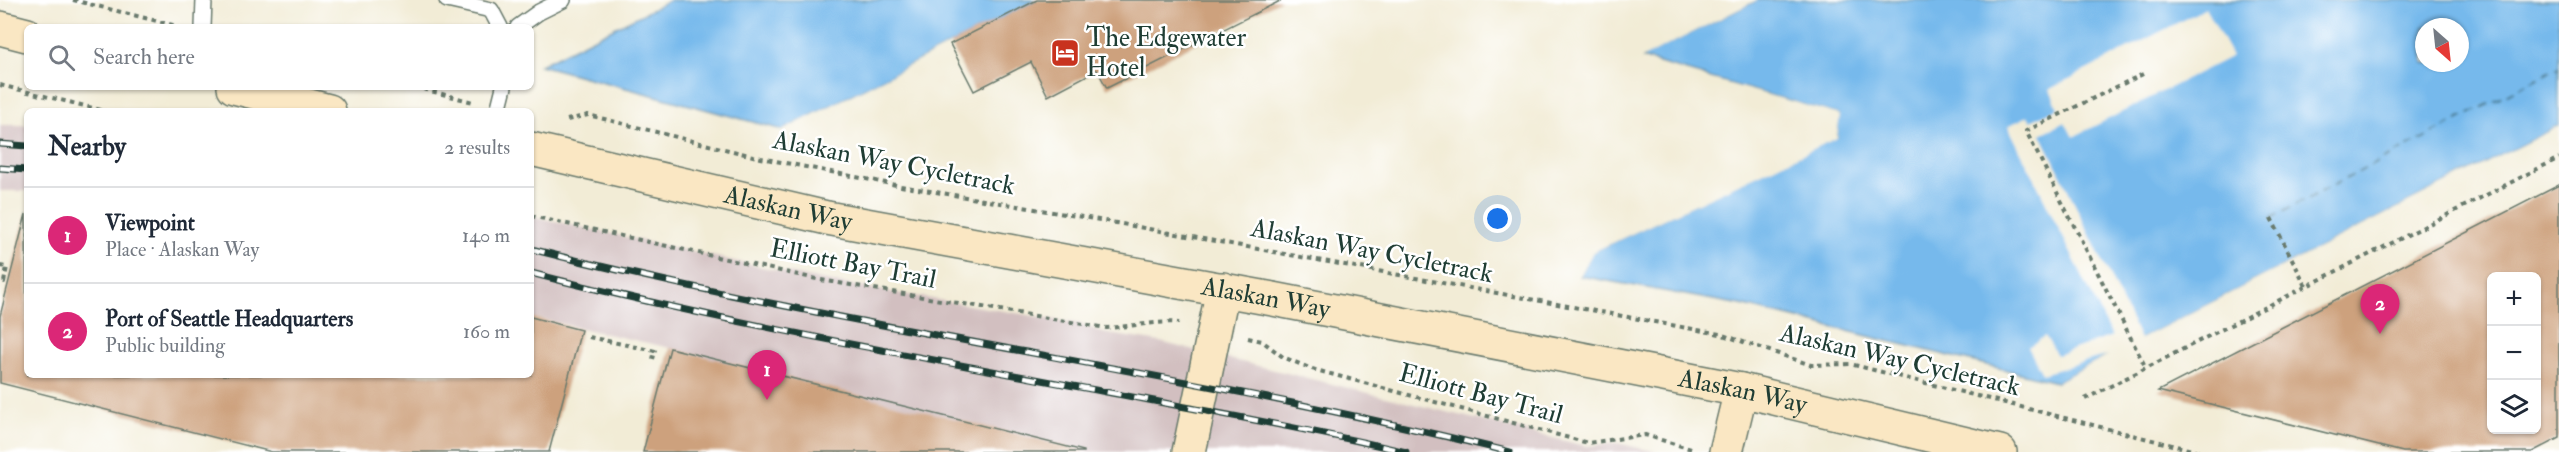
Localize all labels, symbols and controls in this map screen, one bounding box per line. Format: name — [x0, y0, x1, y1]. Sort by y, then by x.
north arrow — [2415, 18, 2469, 72]
place label: The Edgewater Hotel — [1086, 22, 1246, 84]
search box — [24, 24, 534, 90]
hotel icon: The Edgewater Hotel — [1049, 37, 1081, 69]
icon: search — [45, 41, 78, 74]
text: Search here — [93, 43, 195, 71]
street label: Alaskan Way Cycletrack — [769, 124, 1018, 202]
text: Nearby — [48, 131, 126, 163]
text: 2 results — [444, 135, 510, 160]
street label: Alaskan Way — [720, 178, 855, 238]
your location — [1483, 204, 1512, 233]
text: Viewpoint — [105, 209, 195, 237]
street label: Alaskan Way Cycletrack — [1247, 212, 1496, 290]
text: 1 — [64, 223, 71, 248]
text: 140 m — [462, 223, 510, 248]
street label: Elliott Bay Trail — [767, 232, 939, 296]
text: Place · Alaskan Way — [105, 237, 259, 262]
street label: Alaskan Way — [1198, 270, 1334, 326]
map controls — [2487, 272, 2541, 434]
button: + — [2487, 272, 2541, 326]
pin: 2 — [2360, 284, 2400, 334]
text: Port of Seattle Headquarters — [105, 305, 353, 333]
street label: Alaskan Way Cycletrack — [1776, 317, 2024, 403]
text: 2 — [62, 319, 73, 344]
text: 160 m — [463, 319, 510, 344]
button: − — [2487, 326, 2541, 380]
text: Public building — [105, 333, 225, 358]
pin: 1 — [748, 350, 786, 400]
street label: Elliott Bay Trail — [1395, 357, 1567, 431]
street label: Alaskan Way — [1675, 362, 1811, 421]
button: layers — [2487, 380, 2541, 434]

